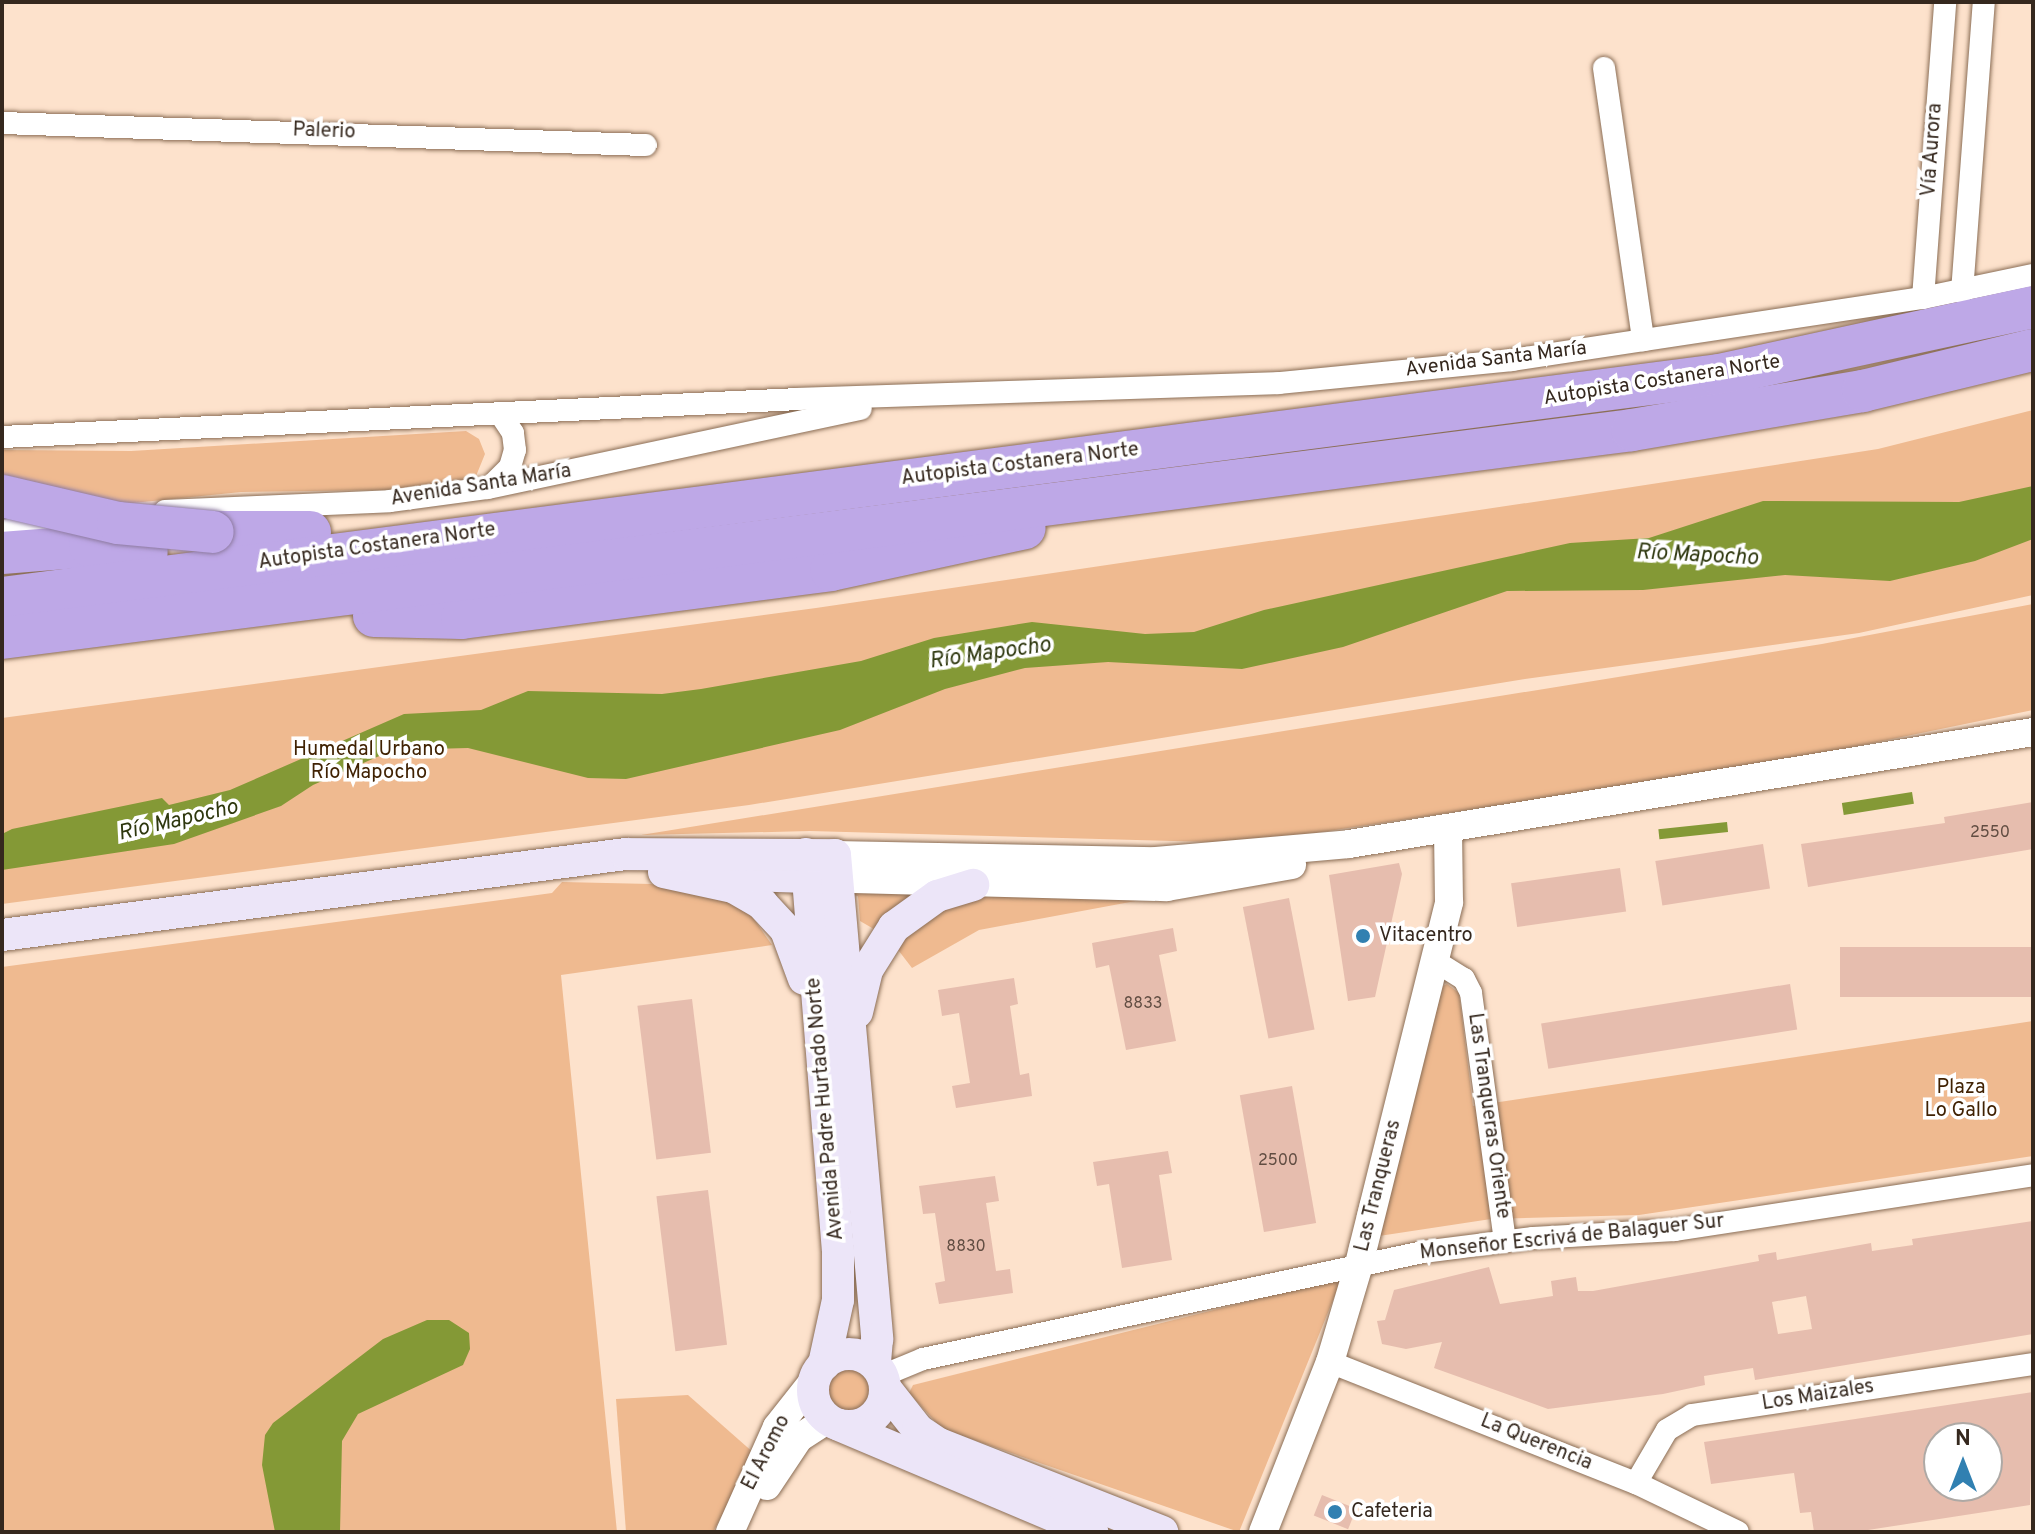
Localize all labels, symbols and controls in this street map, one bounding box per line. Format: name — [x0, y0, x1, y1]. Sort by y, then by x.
street label: Vía Aurora — [1918, 102, 1948, 198]
street label: Palerio — [292, 119, 356, 145]
street label: Avenida Santa María — [1404, 337, 1588, 383]
street label: Autopista Costanera Norte — [1542, 350, 1782, 412]
street label: Autopista Costanera Norte — [900, 439, 1140, 491]
street label: Avenida Santa María — [389, 460, 573, 512]
street label: Autopista Costanera Norte — [257, 518, 497, 576]
water label: Río Mapocho — [1635, 540, 1759, 572]
water label: Río Mapocho — [928, 632, 1052, 676]
park label: Humedal Urbano Río Mapocho — [293, 738, 445, 785]
water label: Río Mapocho — [116, 794, 240, 848]
house number: 2550 — [1970, 823, 2010, 843]
place label: Vitacentro — [1379, 924, 1473, 948]
marker: Vitacentro — [1354, 927, 1372, 945]
street label: Avenida Padre Hurtado Norte — [803, 977, 849, 1241]
house number: 8833 — [1124, 994, 1162, 1014]
street label: Las Tranqueras Oriente — [1462, 1011, 1514, 1221]
park label: Plaza Lo Gallo — [1925, 1076, 1997, 1123]
street label: Las Tranqueras — [1351, 1117, 1407, 1255]
house number: 2500 — [1258, 1151, 1298, 1171]
street label: Monseñor Escrivá de Balaguer Sur — [1419, 1210, 1725, 1266]
house number: 8830 — [946, 1237, 986, 1257]
street label: Los Maizales — [1760, 1375, 1876, 1417]
street label: La Querencia — [1477, 1410, 1595, 1476]
street label: El Aromo — [738, 1411, 796, 1495]
north arrow — [1923, 1422, 2003, 1502]
text: N — [1955, 1426, 1971, 1453]
place label: Cafeteria — [1351, 1500, 1433, 1524]
marker: Cafeteria — [1326, 1503, 1344, 1521]

